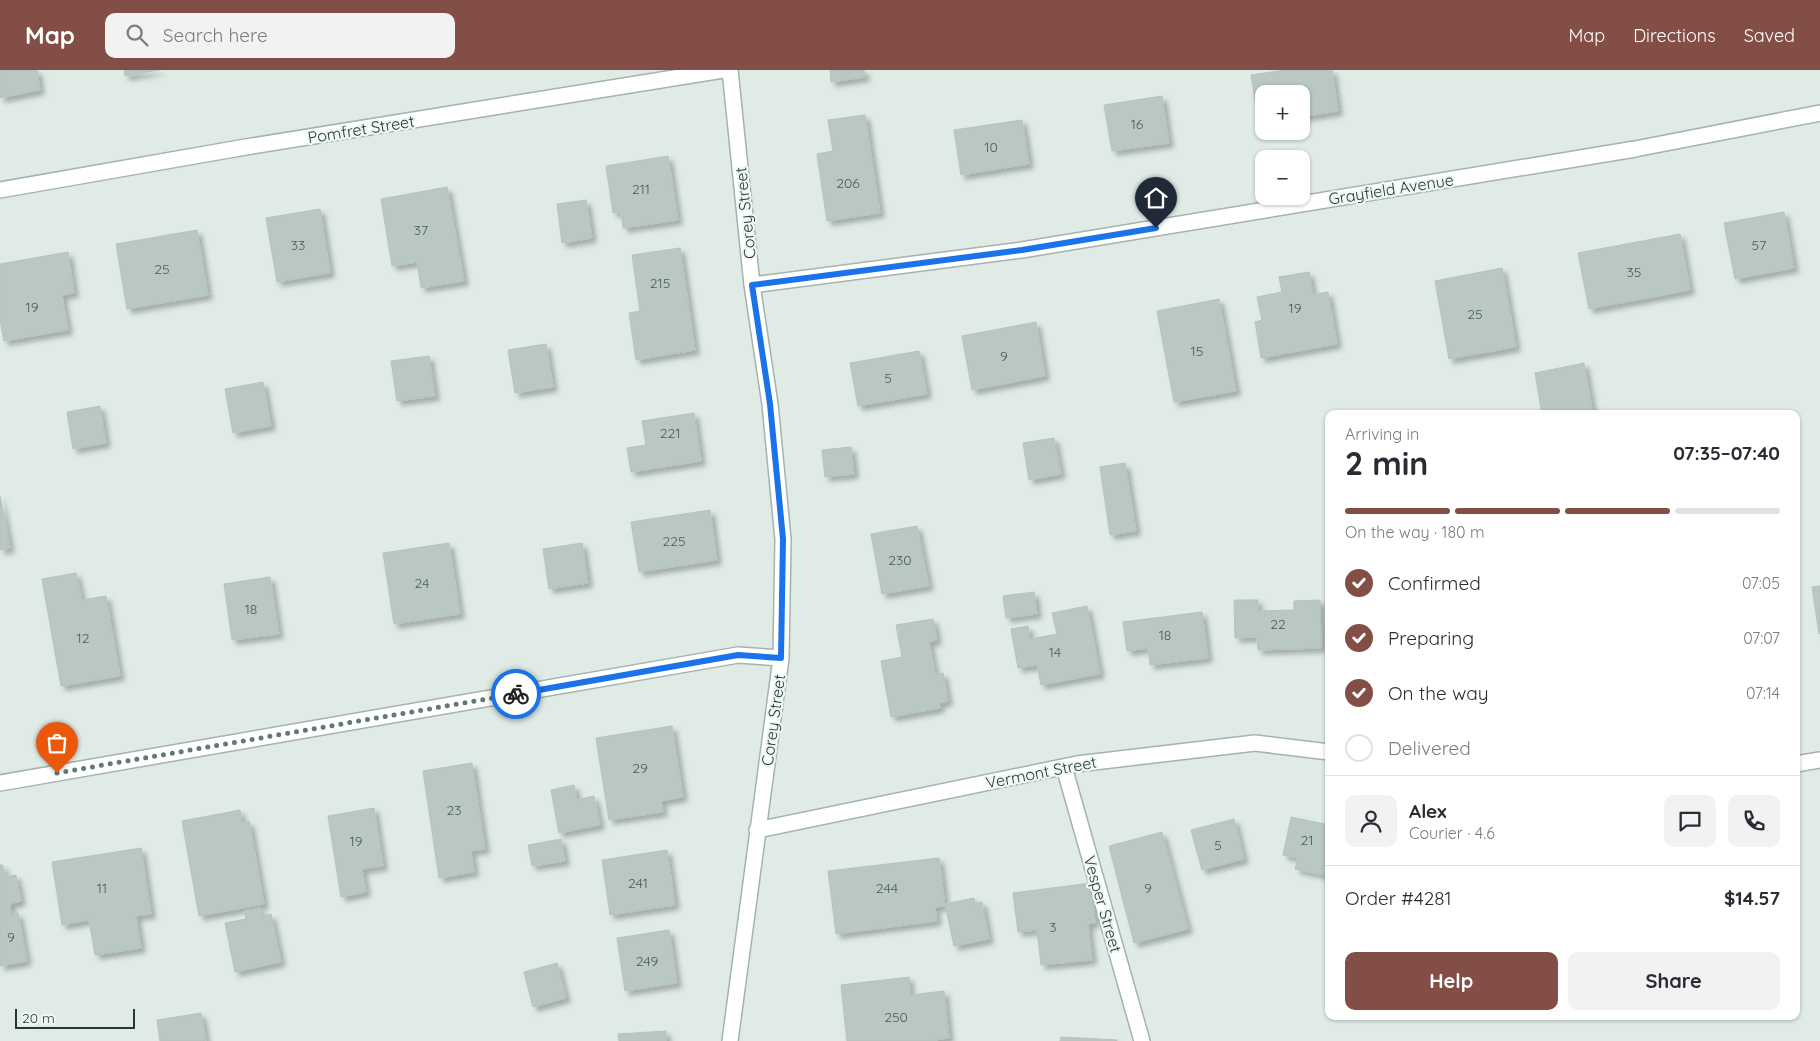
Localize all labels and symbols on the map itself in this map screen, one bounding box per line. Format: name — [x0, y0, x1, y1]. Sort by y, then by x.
street label: Pomfret Street — [306, 111, 416, 147]
house number: 16 — [1131, 115, 1144, 133]
house number: 10 — [984, 138, 998, 156]
street label: Corey Street — [730, 166, 760, 260]
street label: Grayfield Avenue — [1327, 169, 1455, 209]
house number: 206 — [836, 174, 860, 192]
pin — [1135, 177, 1177, 228]
house number: 211 — [632, 180, 650, 198]
house number: 37 — [414, 221, 428, 239]
house number: 33 — [291, 236, 305, 254]
house number: 57 — [1752, 236, 1766, 254]
house number: 25 — [154, 260, 170, 278]
house number: 35 — [1627, 263, 1641, 281]
house number: 215 — [650, 274, 670, 292]
house number: 19 — [26, 298, 39, 316]
house number: 19 — [1289, 299, 1302, 317]
house number: 25 — [1467, 305, 1483, 323]
house number: 15 — [1191, 342, 1203, 360]
house number: 9 — [1000, 347, 1008, 365]
house number: 5 — [884, 369, 892, 387]
house number: 221 — [660, 424, 680, 442]
house number: 225 — [662, 532, 686, 550]
house number: 230 — [888, 551, 912, 569]
house number: 24 — [415, 574, 429, 592]
house number: 18 — [245, 600, 257, 618]
house number: 22 — [1270, 615, 1286, 633]
house number: 18 — [1159, 626, 1171, 644]
house number: 12 — [77, 629, 90, 647]
house number: 14 — [1049, 643, 1061, 661]
courier — [491, 669, 541, 719]
street label: Corey Street — [757, 673, 789, 767]
pin — [36, 722, 78, 773]
street label: Vermont Street — [984, 751, 1098, 793]
house number: 29 — [632, 759, 648, 777]
house number: 23 — [446, 801, 462, 819]
house number: 21 — [1301, 831, 1313, 849]
house number: 19 — [350, 832, 363, 850]
house number: 5 — [1214, 836, 1222, 854]
street label: Vesper Street — [1080, 853, 1126, 955]
house number: 241 — [628, 874, 648, 892]
house number: 11 — [97, 879, 107, 897]
house number: 244 — [876, 879, 898, 897]
house number: 9 — [1144, 879, 1152, 897]
house number: 3 — [1049, 918, 1057, 936]
house number: 9 — [7, 928, 15, 946]
house number: 249 — [636, 952, 658, 970]
scale bar — [15, 1006, 135, 1029]
house number: 250 — [884, 1008, 908, 1026]

